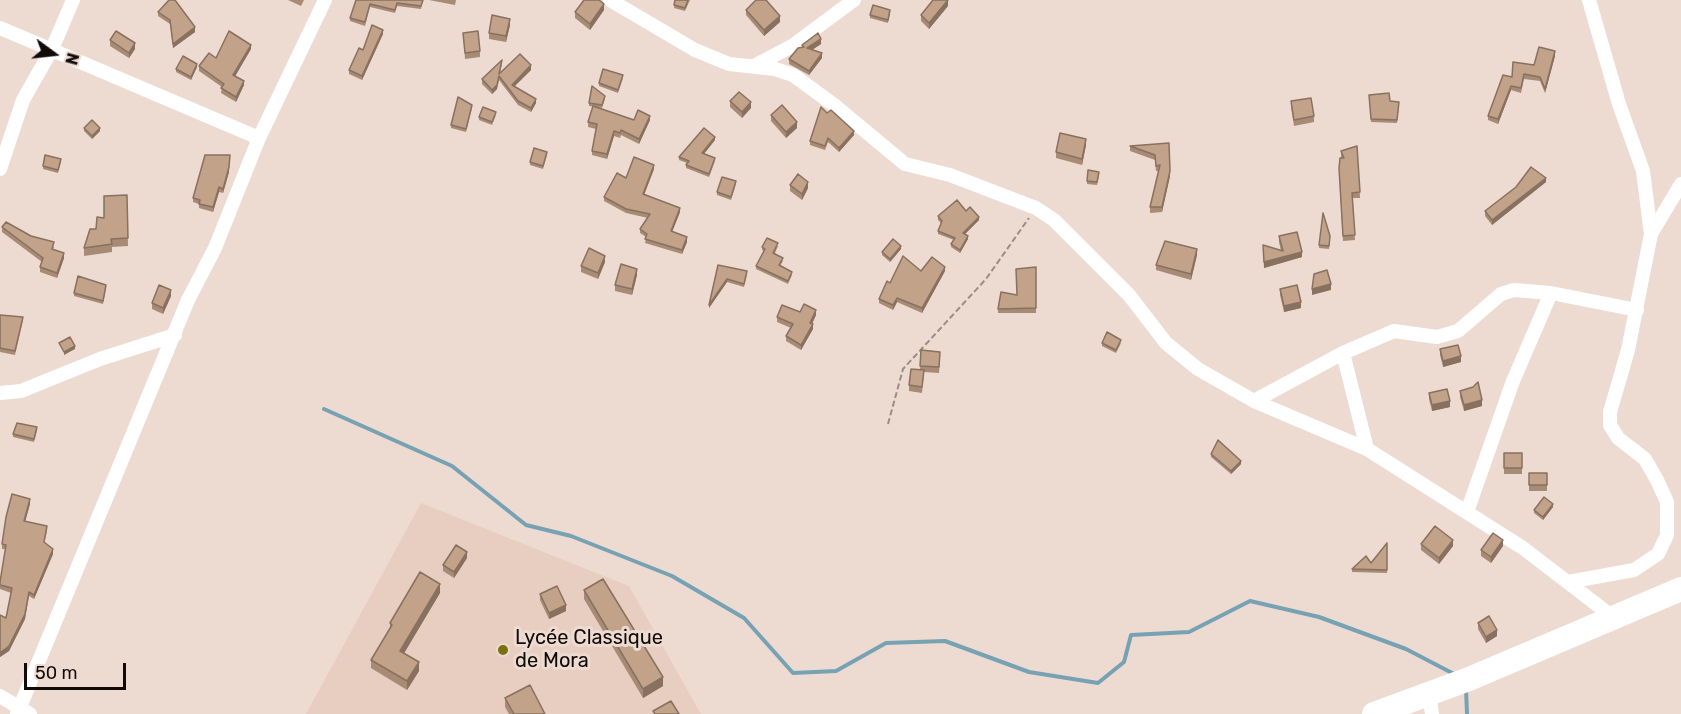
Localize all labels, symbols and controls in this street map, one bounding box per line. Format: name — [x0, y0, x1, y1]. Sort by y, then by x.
north arrow — [24, 24, 84, 84]
text: N — [61, 51, 83, 67]
place label: Lycée Classique de Mora — [515, 626, 663, 673]
marker: Lycée Classique de Mora — [496, 643, 510, 657]
scale bar — [27, 651, 129, 689]
text: 50 m — [35, 662, 78, 684]

